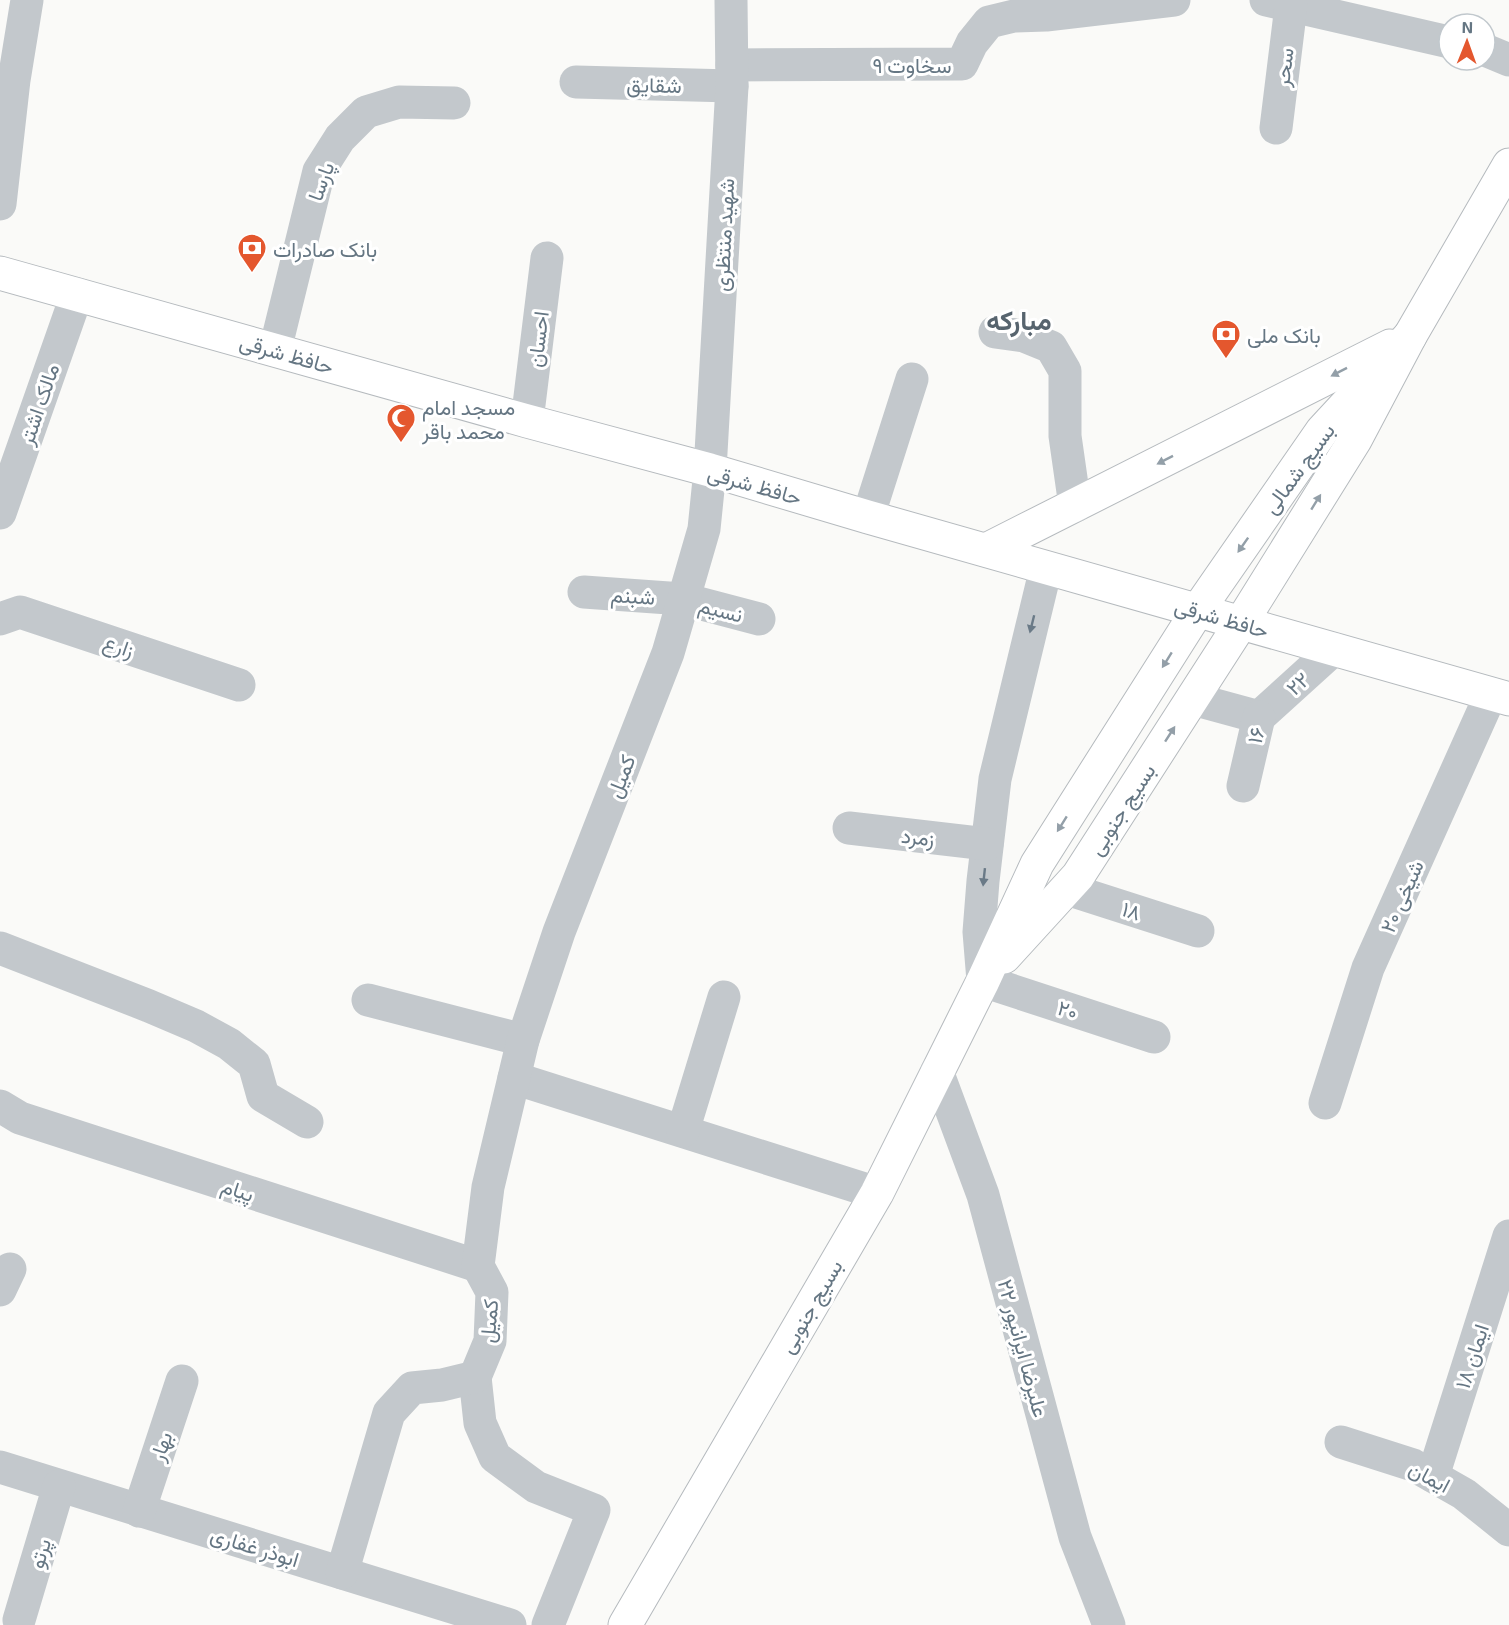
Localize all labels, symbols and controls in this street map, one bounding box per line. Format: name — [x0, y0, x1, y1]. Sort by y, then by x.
north arrow — [1437, 12, 1497, 72]
text: N — [1461, 17, 1473, 36]
street label: سحر — [1268, 46, 1300, 89]
street label: سخاوت ۹ — [873, 52, 951, 79]
street label: شقایق — [626, 71, 682, 98]
street label: پارسا — [301, 158, 341, 205]
street label: شهید منتظری — [708, 178, 740, 292]
bank icon: بانک صادرات — [236, 232, 268, 274]
place label: بانک صادرات — [273, 236, 377, 263]
district label: مبارکه — [986, 303, 1052, 338]
street label: احسان — [521, 309, 554, 369]
bank icon: بانک ملی — [1210, 318, 1242, 360]
place label: بانک ملی — [1247, 322, 1321, 348]
street label: حافظ شرقی — [237, 328, 337, 380]
street label: مالک اشتر — [12, 360, 65, 450]
one-way arrow — [1331, 367, 1348, 377]
place label: مسجد امام محمد باقر — [421, 394, 515, 445]
mosque icon: مسجد امام محمد باقر — [385, 402, 417, 444]
street label: بسیج شمالی — [1257, 418, 1342, 520]
one-way arrow — [1157, 455, 1174, 465]
street label: حافظ شرقی — [705, 459, 805, 511]
one-way arrow — [1311, 494, 1322, 510]
one-way arrow — [1237, 537, 1249, 553]
street label: شبنم — [610, 581, 656, 612]
street label: نسیم — [696, 591, 746, 629]
street label: حافظ شرقی — [1172, 592, 1272, 644]
one-way arrow — [1027, 615, 1037, 634]
street label: زارع — [99, 628, 138, 665]
one-way arrow — [1161, 652, 1172, 668]
street label: ۲۲ — [1280, 666, 1314, 700]
street label: ۱۶ — [1241, 724, 1269, 746]
one-way arrow — [1164, 726, 1175, 742]
street label: کمیل — [600, 751, 640, 801]
street label: بسیج جنوبی — [1082, 759, 1162, 861]
one-way arrow — [1057, 816, 1068, 833]
street label: زمرد — [900, 822, 936, 852]
street label: شیخی ۲۰ — [1374, 856, 1429, 937]
one-way arrow — [979, 868, 989, 887]
street label: ۱۸ — [1119, 895, 1145, 925]
street label: ۲۰ — [1055, 994, 1081, 1024]
street label: پیام — [218, 1172, 257, 1209]
street label: بسیج جنوبی — [773, 1255, 849, 1359]
street label: علیرضا ایرانپور ۲۲ — [991, 1276, 1054, 1420]
street label: کمیل — [474, 1298, 503, 1344]
street label: ایمان ۱۸ — [1449, 1321, 1494, 1392]
street label: بهار — [143, 1428, 178, 1466]
street label: ایمان — [1405, 1455, 1455, 1498]
street label: ابوذر غفاری — [207, 1521, 302, 1573]
street label: پرتو — [23, 1535, 58, 1572]

